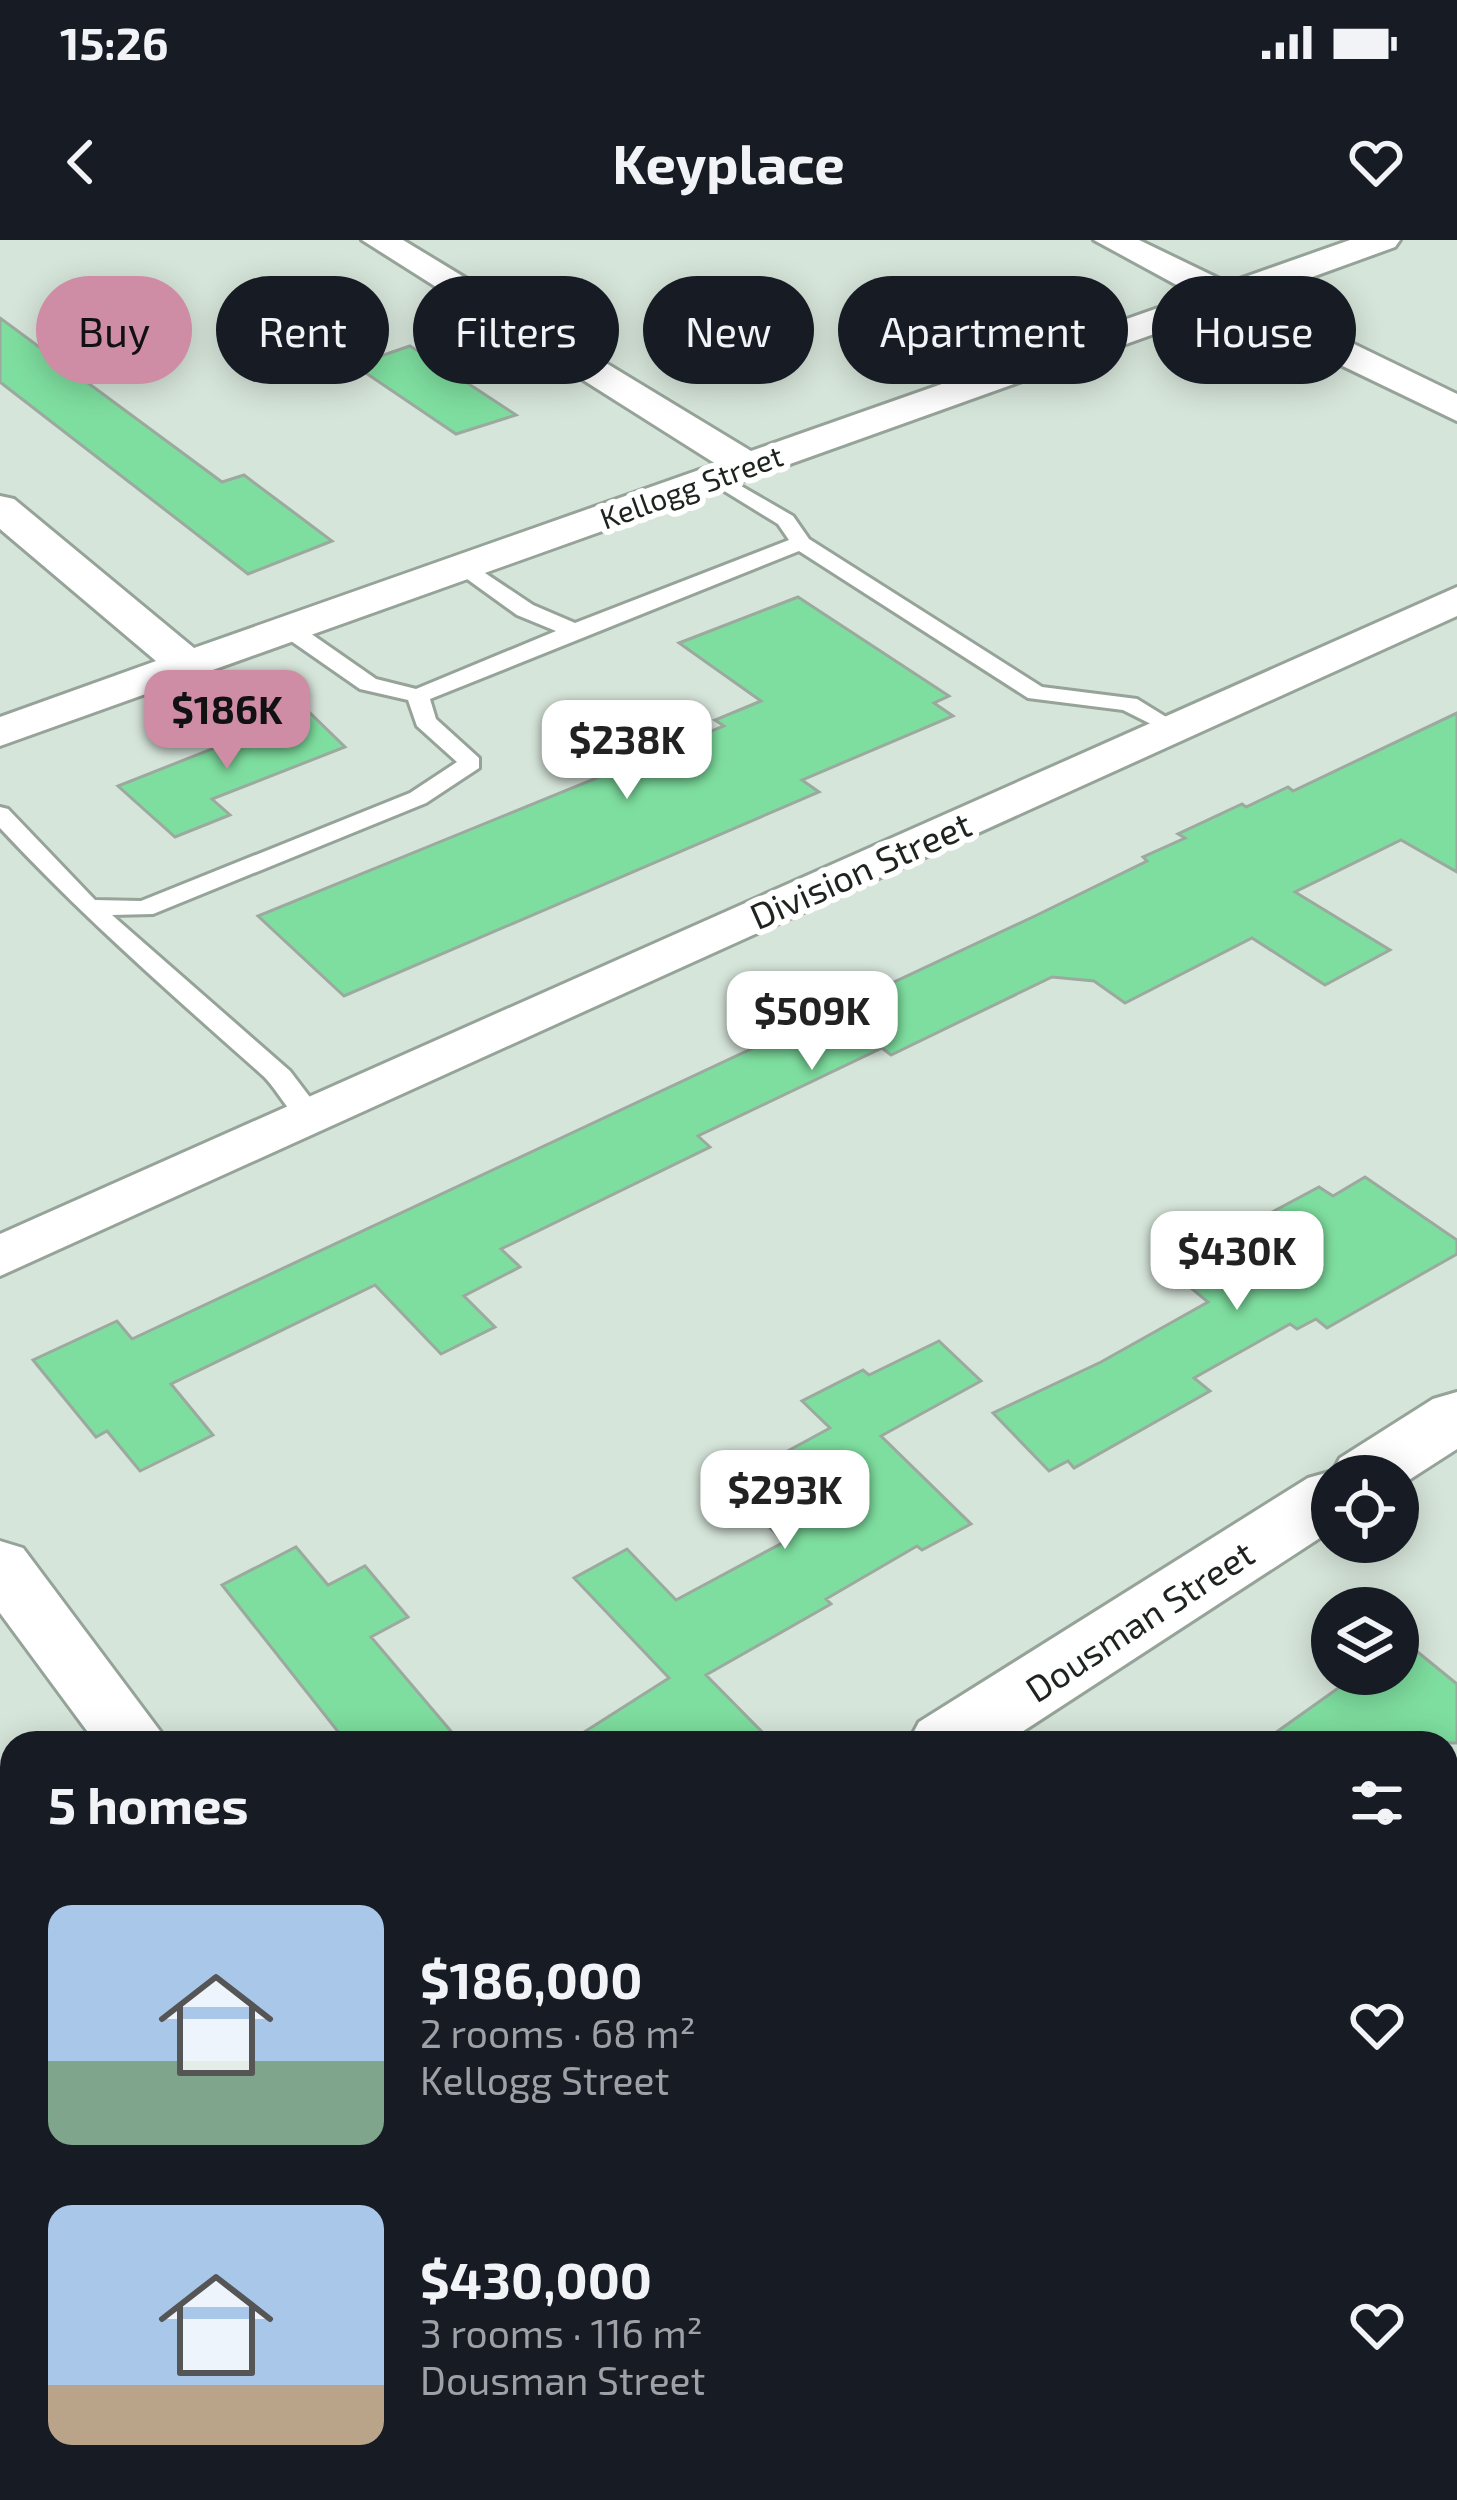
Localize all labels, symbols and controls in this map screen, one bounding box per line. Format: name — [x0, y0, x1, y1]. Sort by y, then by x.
text: 15:26 — [60, 15, 169, 69]
icon: back — [48, 129, 114, 195]
icon: heart — [1343, 129, 1409, 195]
text: Keyplace — [612, 130, 845, 195]
chip: Buy — [36, 276, 192, 384]
chip: Rent — [216, 276, 389, 384]
chip: Filters — [413, 276, 619, 384]
chip: New — [643, 276, 814, 384]
chip: Apartment — [838, 276, 1128, 384]
chip: House — [1152, 276, 1356, 384]
street label: Kellogg Street — [595, 436, 787, 536]
pin: $186K — [143, 670, 311, 772]
text: $186K — [171, 685, 283, 732]
pin: $238K — [543, 700, 711, 802]
text: $238K — [569, 715, 685, 762]
street label: Division Street — [743, 801, 977, 937]
pin: $509K — [728, 971, 896, 1073]
text: $509K — [754, 986, 870, 1033]
pin: $430K — [1153, 1211, 1321, 1313]
text: $430K — [1178, 1226, 1296, 1273]
pin: $293K — [701, 1450, 869, 1552]
map controls — [1311, 1455, 1419, 1695]
button: locate — [1311, 1455, 1419, 1563]
text: $293K — [727, 1465, 843, 1512]
street label: Dousman Street — [1017, 1530, 1261, 1710]
button: layers — [1311, 1587, 1419, 1695]
icon: filters — [1344, 1770, 1410, 1836]
text: 5 homes — [48, 1773, 249, 1834]
text: $186,000 — [420, 1948, 642, 2009]
icon: home — [144, 1953, 288, 2097]
icon: heart — [1344, 1992, 1410, 2058]
text: 2 rooms · 68 m² — [420, 2009, 696, 2056]
text: Kellogg Street — [420, 2056, 669, 2103]
text: $430,000 — [420, 2248, 652, 2309]
icon: home — [144, 2253, 288, 2397]
icon: heart — [1344, 2292, 1410, 2358]
text: 3 rooms · 116 m² — [420, 2309, 703, 2356]
text: Dousman Street — [420, 2356, 705, 2403]

